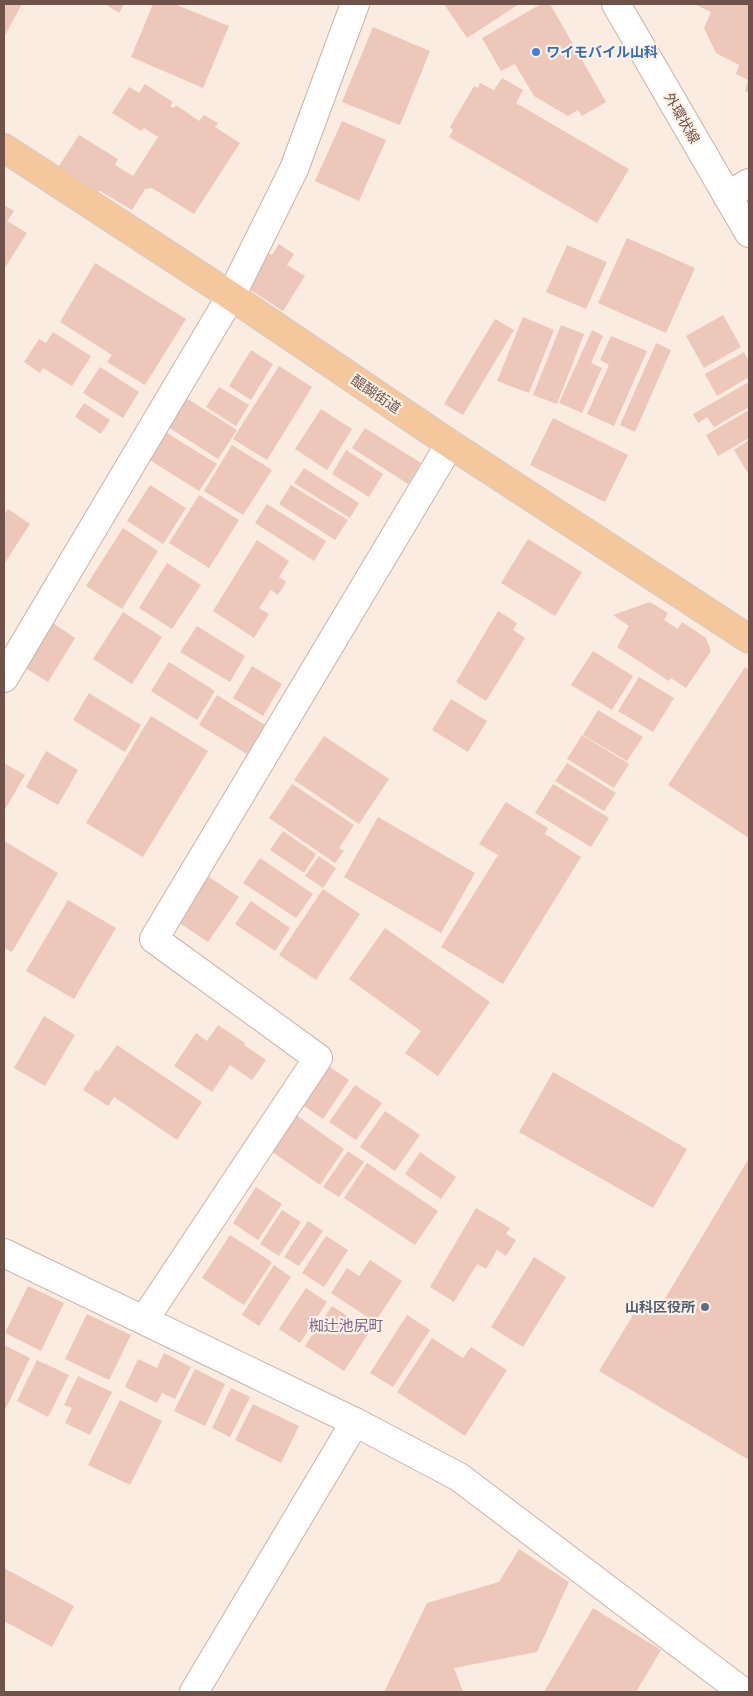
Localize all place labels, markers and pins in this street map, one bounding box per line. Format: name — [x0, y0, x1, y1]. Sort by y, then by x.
place label: ワイモバイル山科 — [546, 44, 658, 60]
marker: ワイモバイル山科 — [530, 46, 542, 58]
place label: 山科区役所 — [625, 1299, 695, 1315]
marker: 山科区役所 — [699, 1301, 711, 1313]

